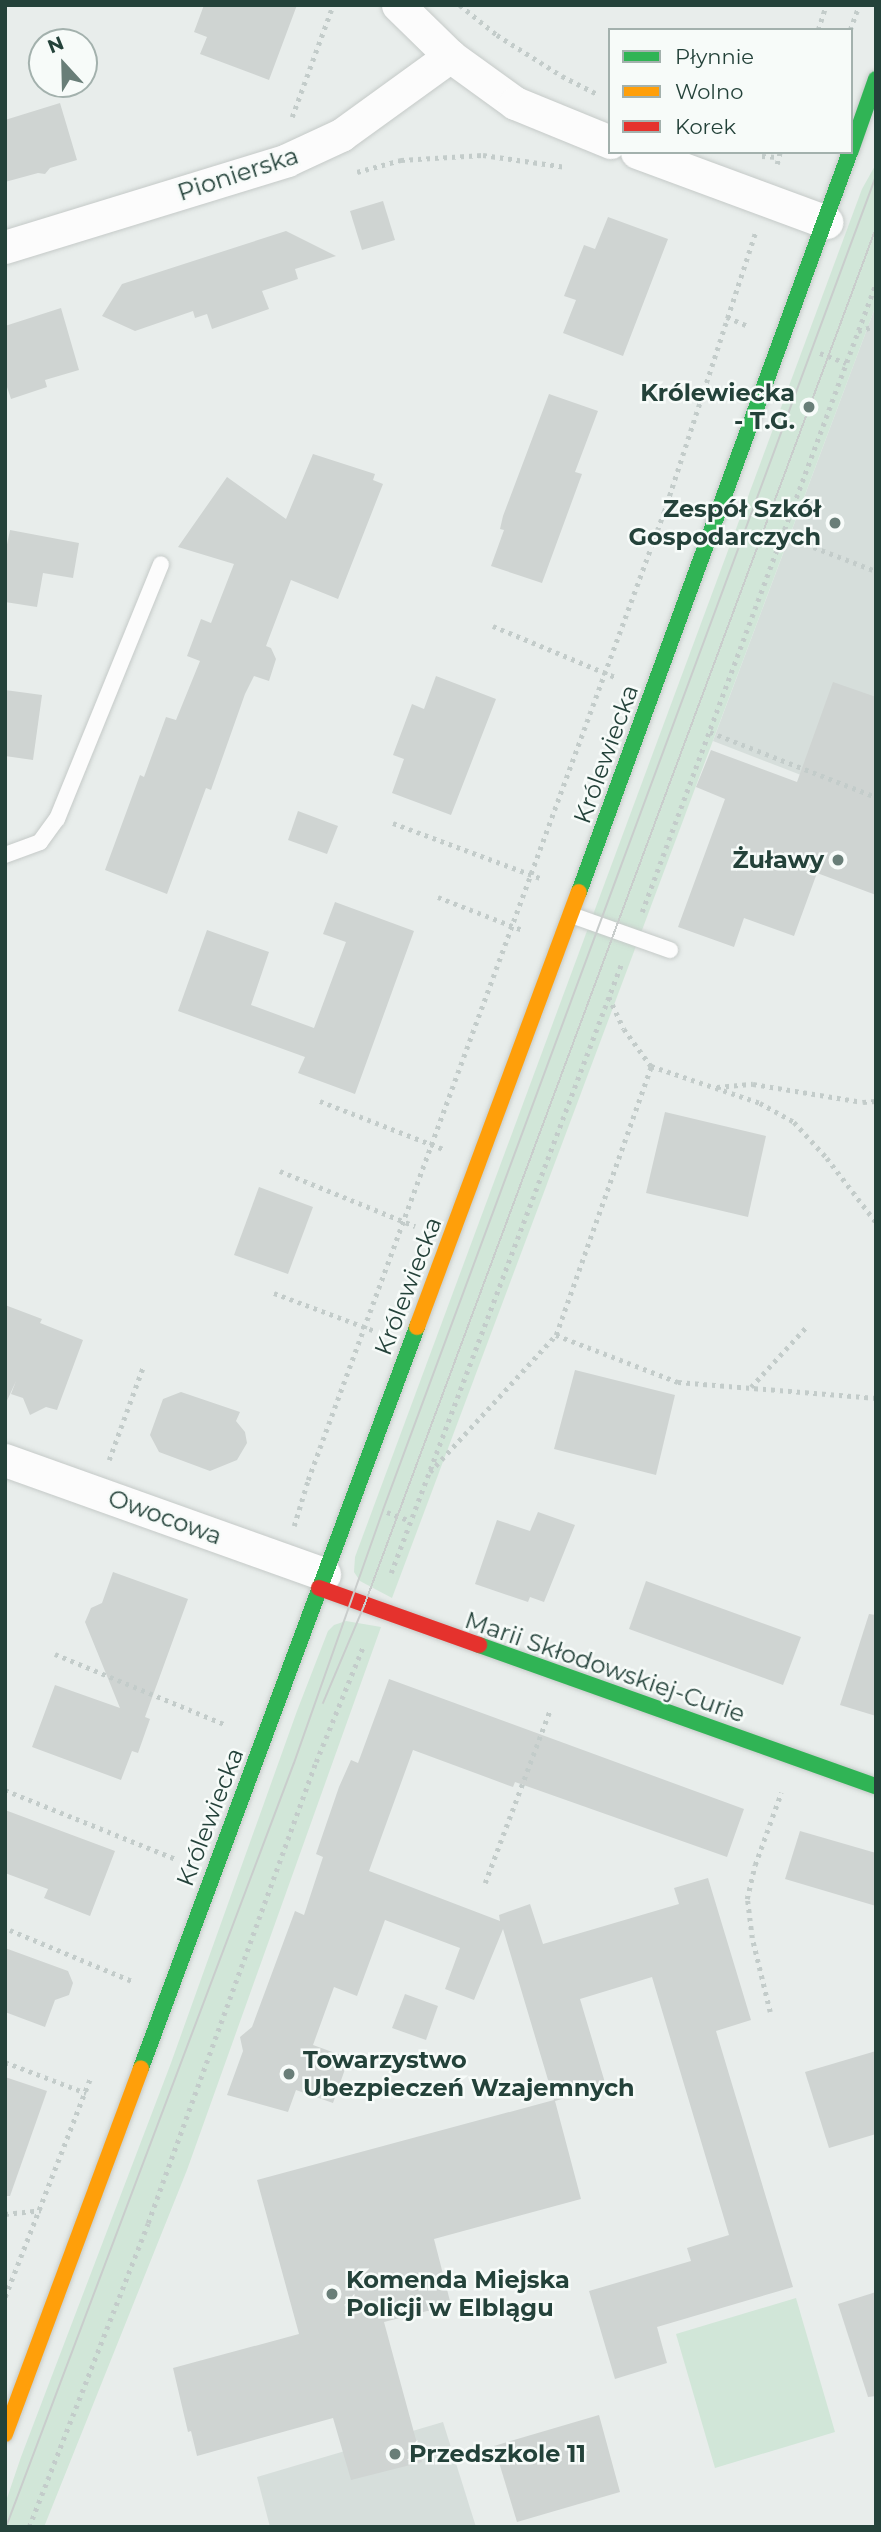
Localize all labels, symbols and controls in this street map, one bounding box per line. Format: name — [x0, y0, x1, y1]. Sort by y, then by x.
north arrow — [28, 28, 98, 98]
legend — [608, 28, 853, 154]
text: N — [44, 31, 67, 58]
text: Płynnie — [675, 44, 754, 69]
text: Wolno — [675, 79, 743, 104]
text: Korek — [675, 114, 736, 139]
street label: Pionierska — [174, 141, 302, 207]
place label: Królewiecka - T.G. — [640, 379, 795, 435]
marker: Królewiecka - T.G. — [801, 399, 817, 415]
place label: Zespół Szkół Gospodarczych — [629, 495, 821, 551]
marker: Zespół Szkół Gospodarczych — [827, 515, 843, 531]
street label: Królewiecka — [568, 681, 644, 827]
place label: Żuławy — [733, 846, 824, 874]
marker: Żuławy — [830, 852, 846, 868]
street label: Królewiecka — [368, 1213, 448, 1359]
street label: Owocowa — [104, 1483, 226, 1551]
street label: Marii Skłodowskiej-Curie — [461, 1605, 749, 1729]
street label: Królewiecka — [170, 1744, 250, 1890]
place label: Towarzystwo Ubezpieczeń Wzajemnych — [303, 2046, 635, 2102]
marker: Towarzystwo Ubezpieczeń Wzajemnych — [281, 2066, 297, 2082]
place label: Komenda Miejska Policji w Elblągu — [346, 2266, 570, 2322]
marker: Komenda Miejska Policji w Elblągu — [324, 2286, 340, 2302]
place label: Przedszkole 11 — [409, 2440, 586, 2468]
marker: Przedszkole 11 — [387, 2446, 403, 2462]

